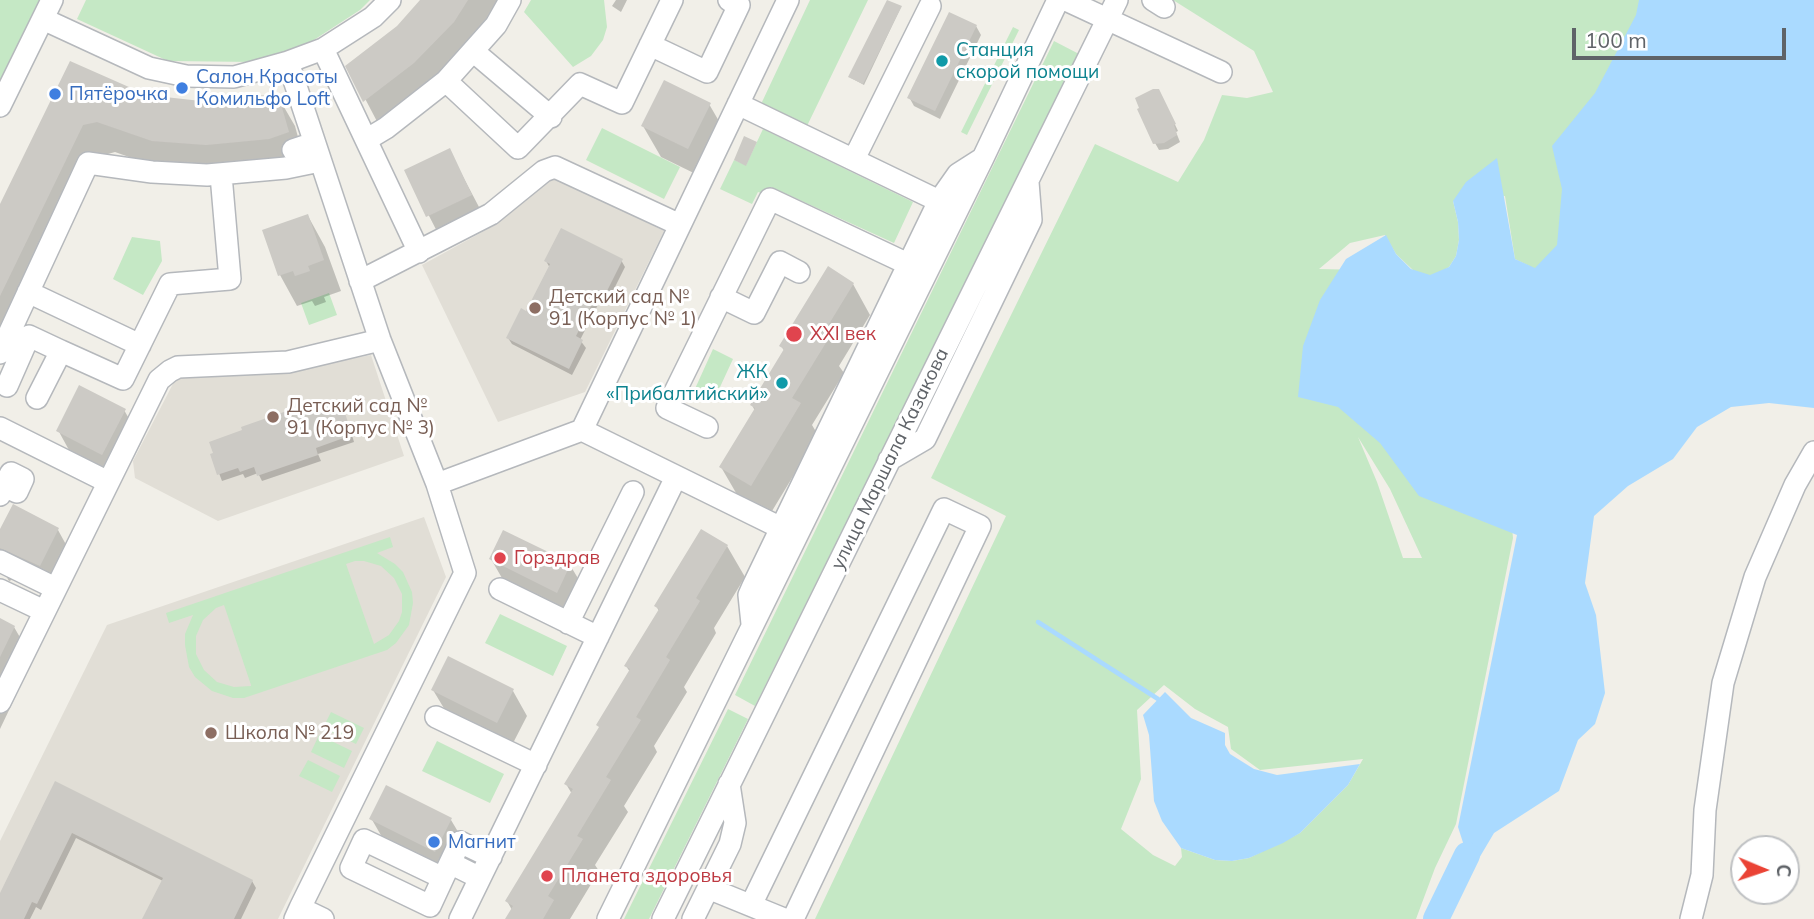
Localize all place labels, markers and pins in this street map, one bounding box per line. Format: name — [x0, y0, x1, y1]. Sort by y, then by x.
place label: Станция скорой помощи — [956, 39, 1099, 83]
marker: Станция скорой помощи — [934, 53, 950, 69]
place label: Салон Красоты Комильфо Loft — [196, 66, 338, 110]
marker: Салон Красоты Комильфо Loft — [174, 80, 190, 96]
place label: Пятёрочка — [69, 83, 168, 105]
marker: Пятёрочка — [47, 86, 63, 102]
place label: Детский сад № 91 (Корпус № 1) — [549, 286, 697, 330]
marker: Детский сад № 91 (Корпус № 1) — [527, 300, 543, 316]
place label: XXI век — [810, 323, 876, 345]
marker: XXI век — [784, 324, 804, 344]
place label: ЖК «Прибалтийский» — [606, 361, 768, 405]
marker: ЖК «Прибалтийский» — [774, 375, 790, 391]
place label: Детский сад № 91 (Корпус № 3) — [287, 395, 435, 439]
marker: Детский сад № 91 (Корпус № 3) — [265, 409, 281, 425]
place label: Горздрав — [514, 547, 600, 569]
marker: Горздрав — [492, 550, 508, 566]
place label: Школа № 219 — [225, 722, 354, 744]
marker: Школа № 219 — [203, 725, 219, 741]
place label: Магнит — [448, 831, 516, 853]
marker: Магнит — [426, 834, 442, 850]
place label: Планета здоровья — [561, 865, 732, 887]
marker: Планета здоровья — [539, 868, 555, 884]

